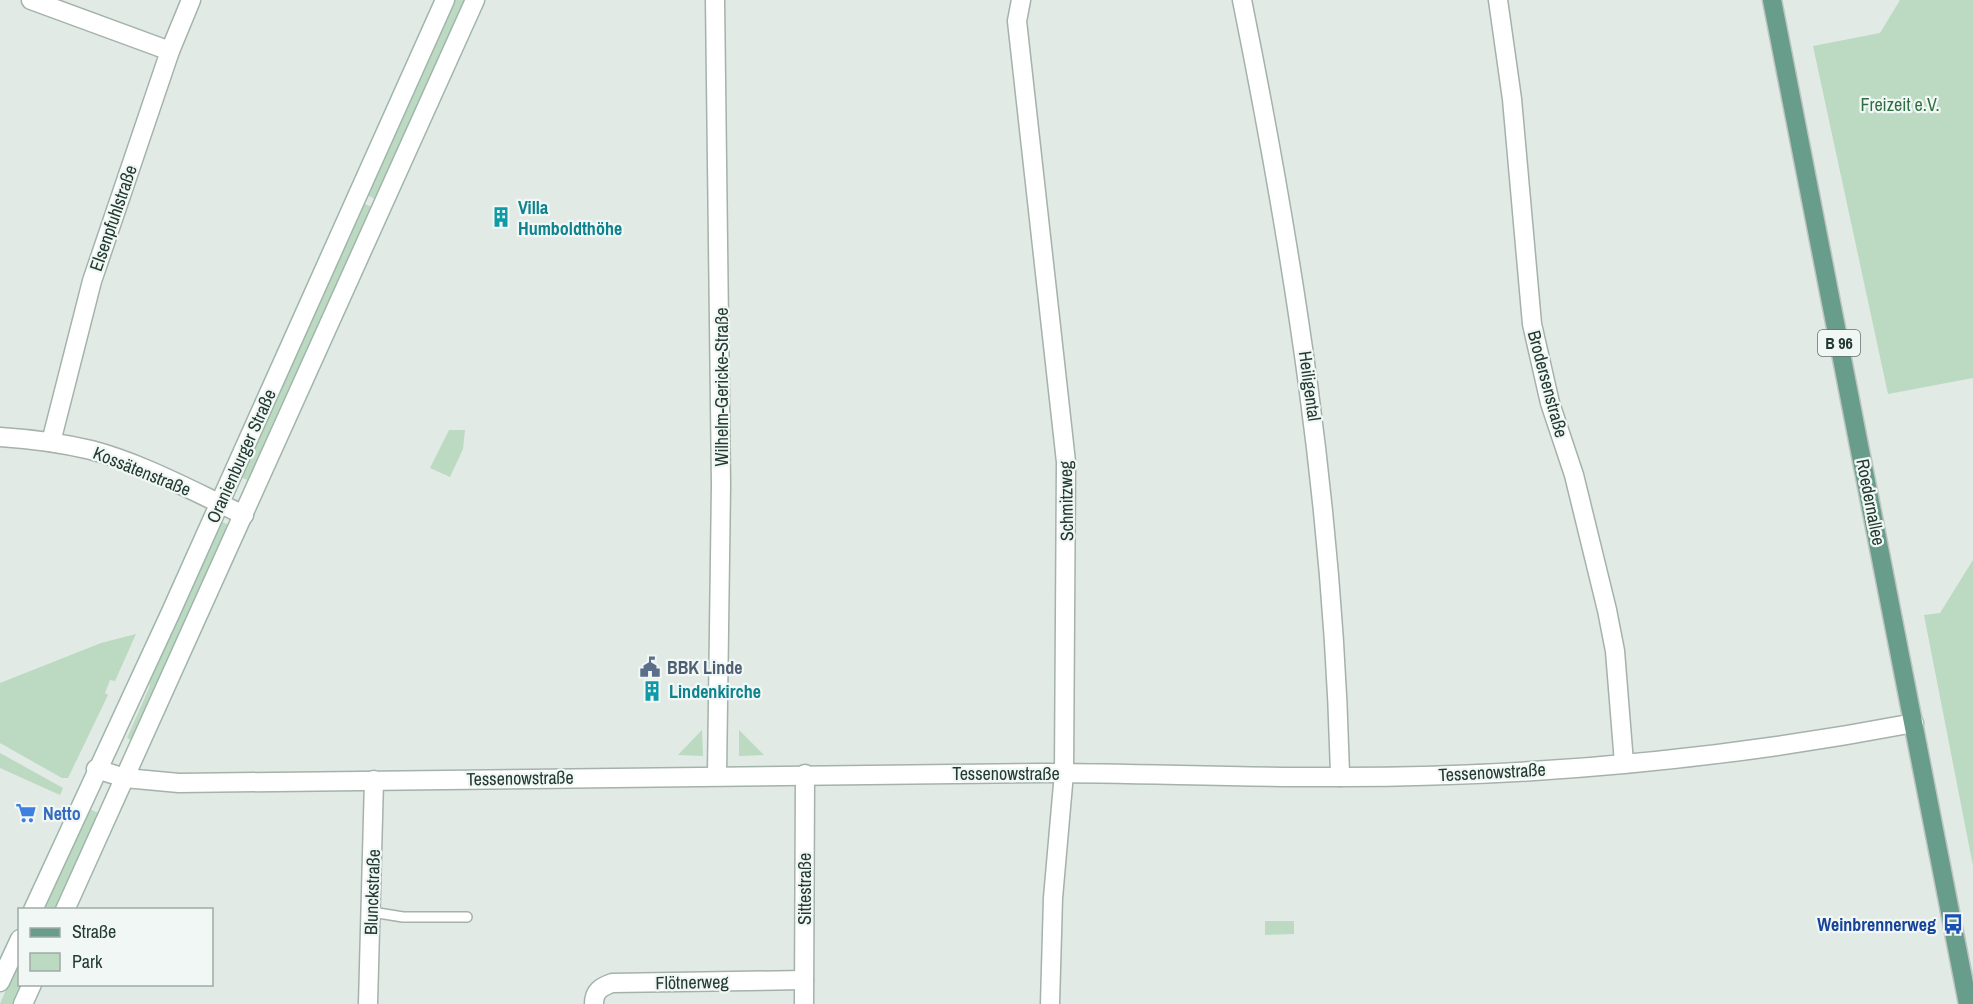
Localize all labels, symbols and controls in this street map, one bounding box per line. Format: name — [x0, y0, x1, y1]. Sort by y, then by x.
park label: Freizeit e.V. — [1860, 92, 1940, 117]
street label: Elsenpfuhlstraße — [83, 162, 143, 274]
place label: Villa Humboldthöhe — [518, 195, 622, 241]
building icon: Villa Humboldthöhe — [489, 205, 513, 229]
street label: Wilhelm-Gericke-Straße — [709, 307, 734, 467]
street label: Brodersenstraße — [1522, 328, 1574, 440]
road number: B 96 — [1818, 330, 1860, 356]
street label: Heiligental — [1293, 349, 1327, 423]
street label: Oranienburger Straße — [200, 385, 282, 527]
street label: Kossätenstraße — [89, 440, 195, 502]
street label: Roedernallee — [1850, 457, 1892, 547]
street label: Schmitzweg — [1053, 460, 1079, 541]
public building icon: BBK Linde — [638, 655, 662, 679]
place label: BBK Linde — [667, 655, 742, 680]
building icon: Lindenkirche — [640, 679, 664, 703]
place label: Lindenkirche — [669, 679, 761, 704]
street label: Tessenowstraße — [1438, 757, 1546, 787]
street label: Tessenowstraße — [952, 761, 1060, 786]
street label: Tessenowstraße — [466, 765, 574, 791]
supermarket icon: Netto — [14, 801, 38, 825]
place label: Netto — [43, 801, 81, 826]
street label: Blunckstraße — [358, 849, 386, 935]
street label: Sittestraße — [792, 853, 817, 925]
legend — [18, 908, 213, 986]
place label: Weinbrennerweg — [1817, 912, 1936, 937]
bus stop icon: Weinbrennerweg — [1941, 912, 1965, 936]
text: Straße — [72, 919, 116, 944]
text: Park — [72, 949, 103, 974]
street label: Flötnerweg — [655, 969, 730, 995]

